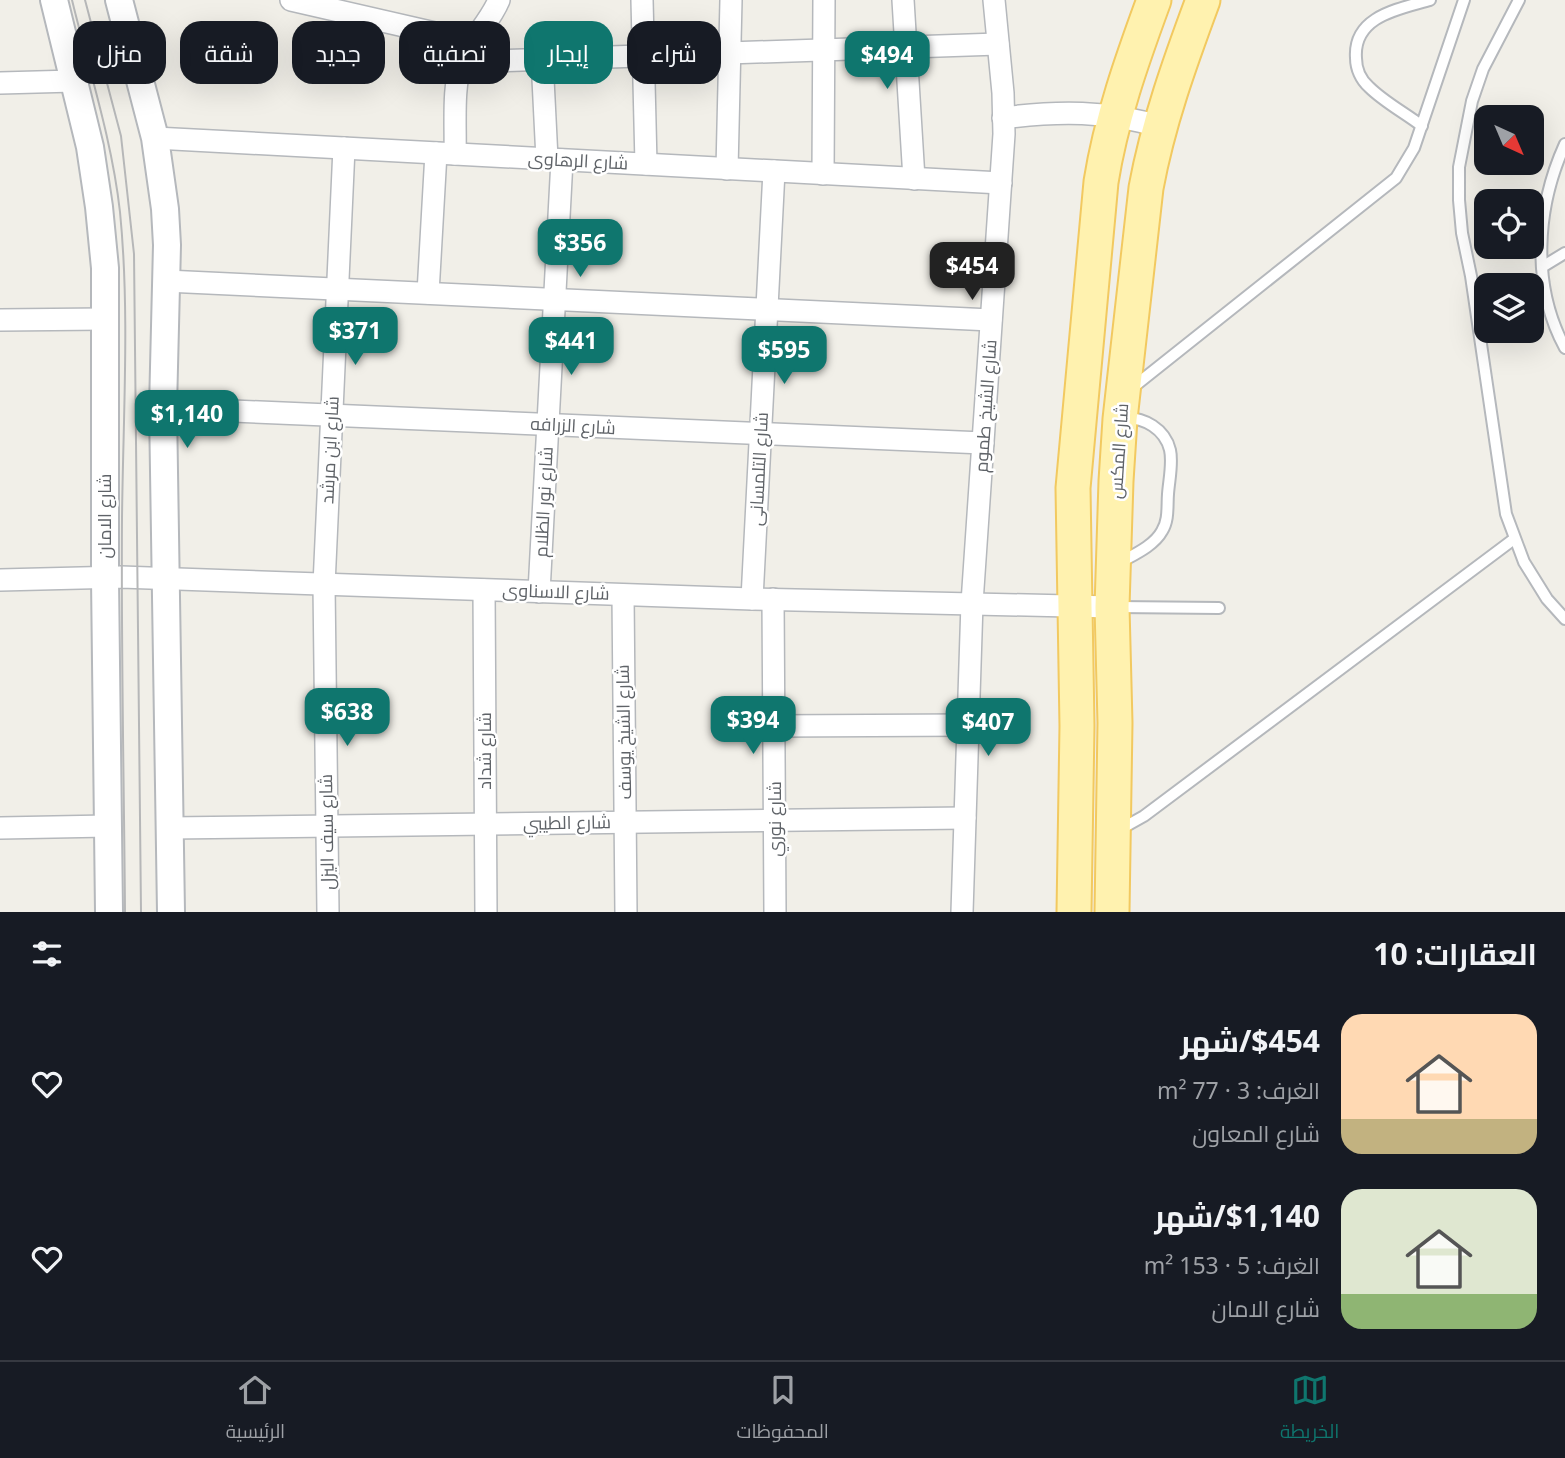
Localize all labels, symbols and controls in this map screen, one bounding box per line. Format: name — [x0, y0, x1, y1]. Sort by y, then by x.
chip: منزل — [73, 21, 166, 84]
chip: شقة — [180, 21, 278, 84]
chip: جديد — [292, 21, 385, 84]
chip: تصفية — [399, 21, 510, 84]
chip: إيجار — [524, 21, 613, 84]
chip: شراء — [627, 21, 721, 84]
pin: $494 — [846, 32, 928, 91]
text: $494 — [861, 38, 913, 70]
north arrow — [1474, 105, 1544, 175]
map controls — [1474, 105, 1544, 343]
street label: شارع الرهاوى — [527, 145, 629, 176]
button: locate — [1474, 189, 1544, 259]
pin: $356 — [539, 219, 621, 279]
text: $356 — [554, 226, 606, 258]
pin: $454 — [931, 243, 1013, 302]
text: $454 — [946, 249, 998, 281]
button: layers — [1474, 273, 1544, 343]
pin: $371 — [314, 308, 396, 367]
text: $371 — [329, 314, 381, 346]
pin: $441 — [530, 318, 612, 377]
text: $441 — [545, 324, 597, 356]
pin: $595 — [743, 326, 825, 386]
text: $595 — [758, 333, 810, 365]
street label: شارع الشيخ طموم — [968, 339, 1003, 473]
pin: $1,140 — [130, 391, 244, 450]
street label: شارع ابن مرشد — [314, 395, 345, 505]
text: $1,140 — [151, 397, 223, 429]
street label: شارع المكس — [1103, 402, 1134, 500]
street label: شارع الزرافه — [530, 411, 616, 440]
street label: شارع التلمسانى — [743, 411, 774, 526]
street label: شارع نور الظلام — [528, 446, 559, 558]
street label: شارع الامان — [92, 474, 117, 558]
street label: شارع الاسناوى — [502, 577, 610, 606]
street label: شارع الشيخ يوسف — [610, 664, 637, 800]
pin: $638 — [306, 688, 388, 748]
text: $638 — [321, 695, 373, 727]
pin: $394 — [712, 696, 794, 756]
pin: $407 — [947, 698, 1029, 758]
text: $394 — [727, 703, 779, 735]
text: $407 — [962, 705, 1014, 737]
street label: شارع شداد — [472, 712, 497, 790]
street label: شارع سيف اليزل — [313, 774, 340, 890]
street label: شارع نوري — [762, 781, 789, 857]
street label: شارع الطيبي — [523, 809, 611, 838]
text: العقارات: 10 — [1373, 933, 1537, 974]
icon: filters — [28, 935, 66, 973]
text: $454/شهر — [1180, 1020, 1320, 1061]
icon: home — [1397, 1042, 1481, 1126]
icon: heart — [28, 1065, 66, 1103]
text: الغرف: 3 · 77 m² — [1157, 1074, 1320, 1106]
text: شارع المعاون — [1192, 1117, 1320, 1149]
text: $1,140/شهر — [1155, 1195, 1320, 1236]
icon: home — [1397, 1217, 1481, 1301]
icon: heart — [28, 1240, 66, 1278]
text: الغرف: 5 · 153 m² — [1144, 1249, 1320, 1281]
text: شارع الامان — [1212, 1292, 1320, 1324]
tab: الرئيسية — [226, 1371, 285, 1449]
tab: المحفوظات — [736, 1371, 829, 1449]
tab: الخريطة — [1280, 1371, 1339, 1449]

